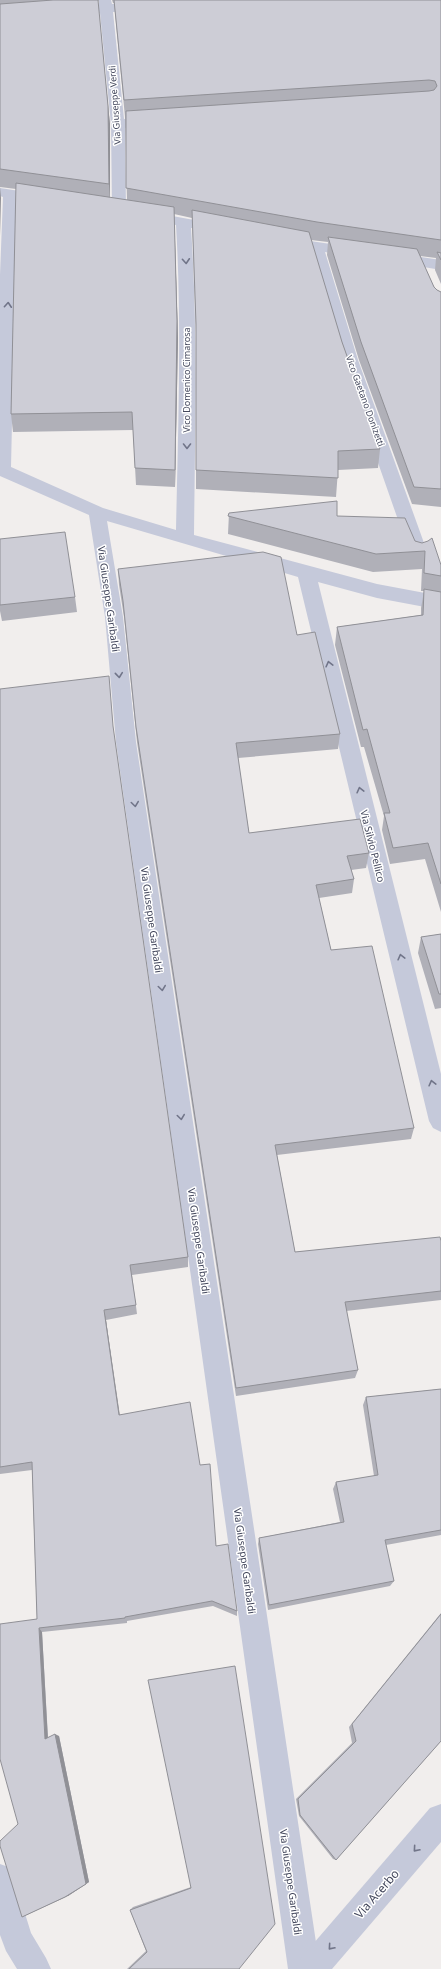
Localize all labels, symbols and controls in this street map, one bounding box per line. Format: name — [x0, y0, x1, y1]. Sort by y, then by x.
street label: Via Giuseppe Verdi — [105, 65, 124, 145]
one-way arrow — [181, 258, 190, 264]
one-way arrow — [3, 302, 12, 308]
street label: Vico Domenico Cimarosa — [180, 327, 193, 433]
street label: Vico Gaetano Donizetti — [343, 353, 388, 448]
one-way arrow — [183, 443, 191, 449]
street label: Via Giuseppe Garibaldi — [95, 545, 123, 653]
one-way arrow — [325, 660, 333, 667]
one-way arrow — [115, 672, 124, 678]
one-way arrow — [356, 787, 364, 793]
one-way arrow — [130, 801, 139, 807]
street label: Via Silvio Pellico — [357, 808, 389, 884]
street label: Via Giuseppe Garibaldi — [138, 866, 166, 974]
one-way arrow — [397, 954, 405, 960]
one-way arrow — [157, 985, 166, 991]
one-way arrow — [428, 1080, 436, 1086]
one-way arrow — [176, 1114, 185, 1120]
street label: Via Giuseppe Garibaldi — [185, 1187, 213, 1295]
street label: Via Giuseppe Garibaldi — [231, 1507, 259, 1615]
street label: Via Giuseppe Garibaldi — [277, 1828, 305, 1936]
one-way arrow — [413, 1844, 420, 1851]
street label: Via Acerbo — [351, 1865, 403, 1922]
one-way arrow — [329, 1943, 336, 1950]

